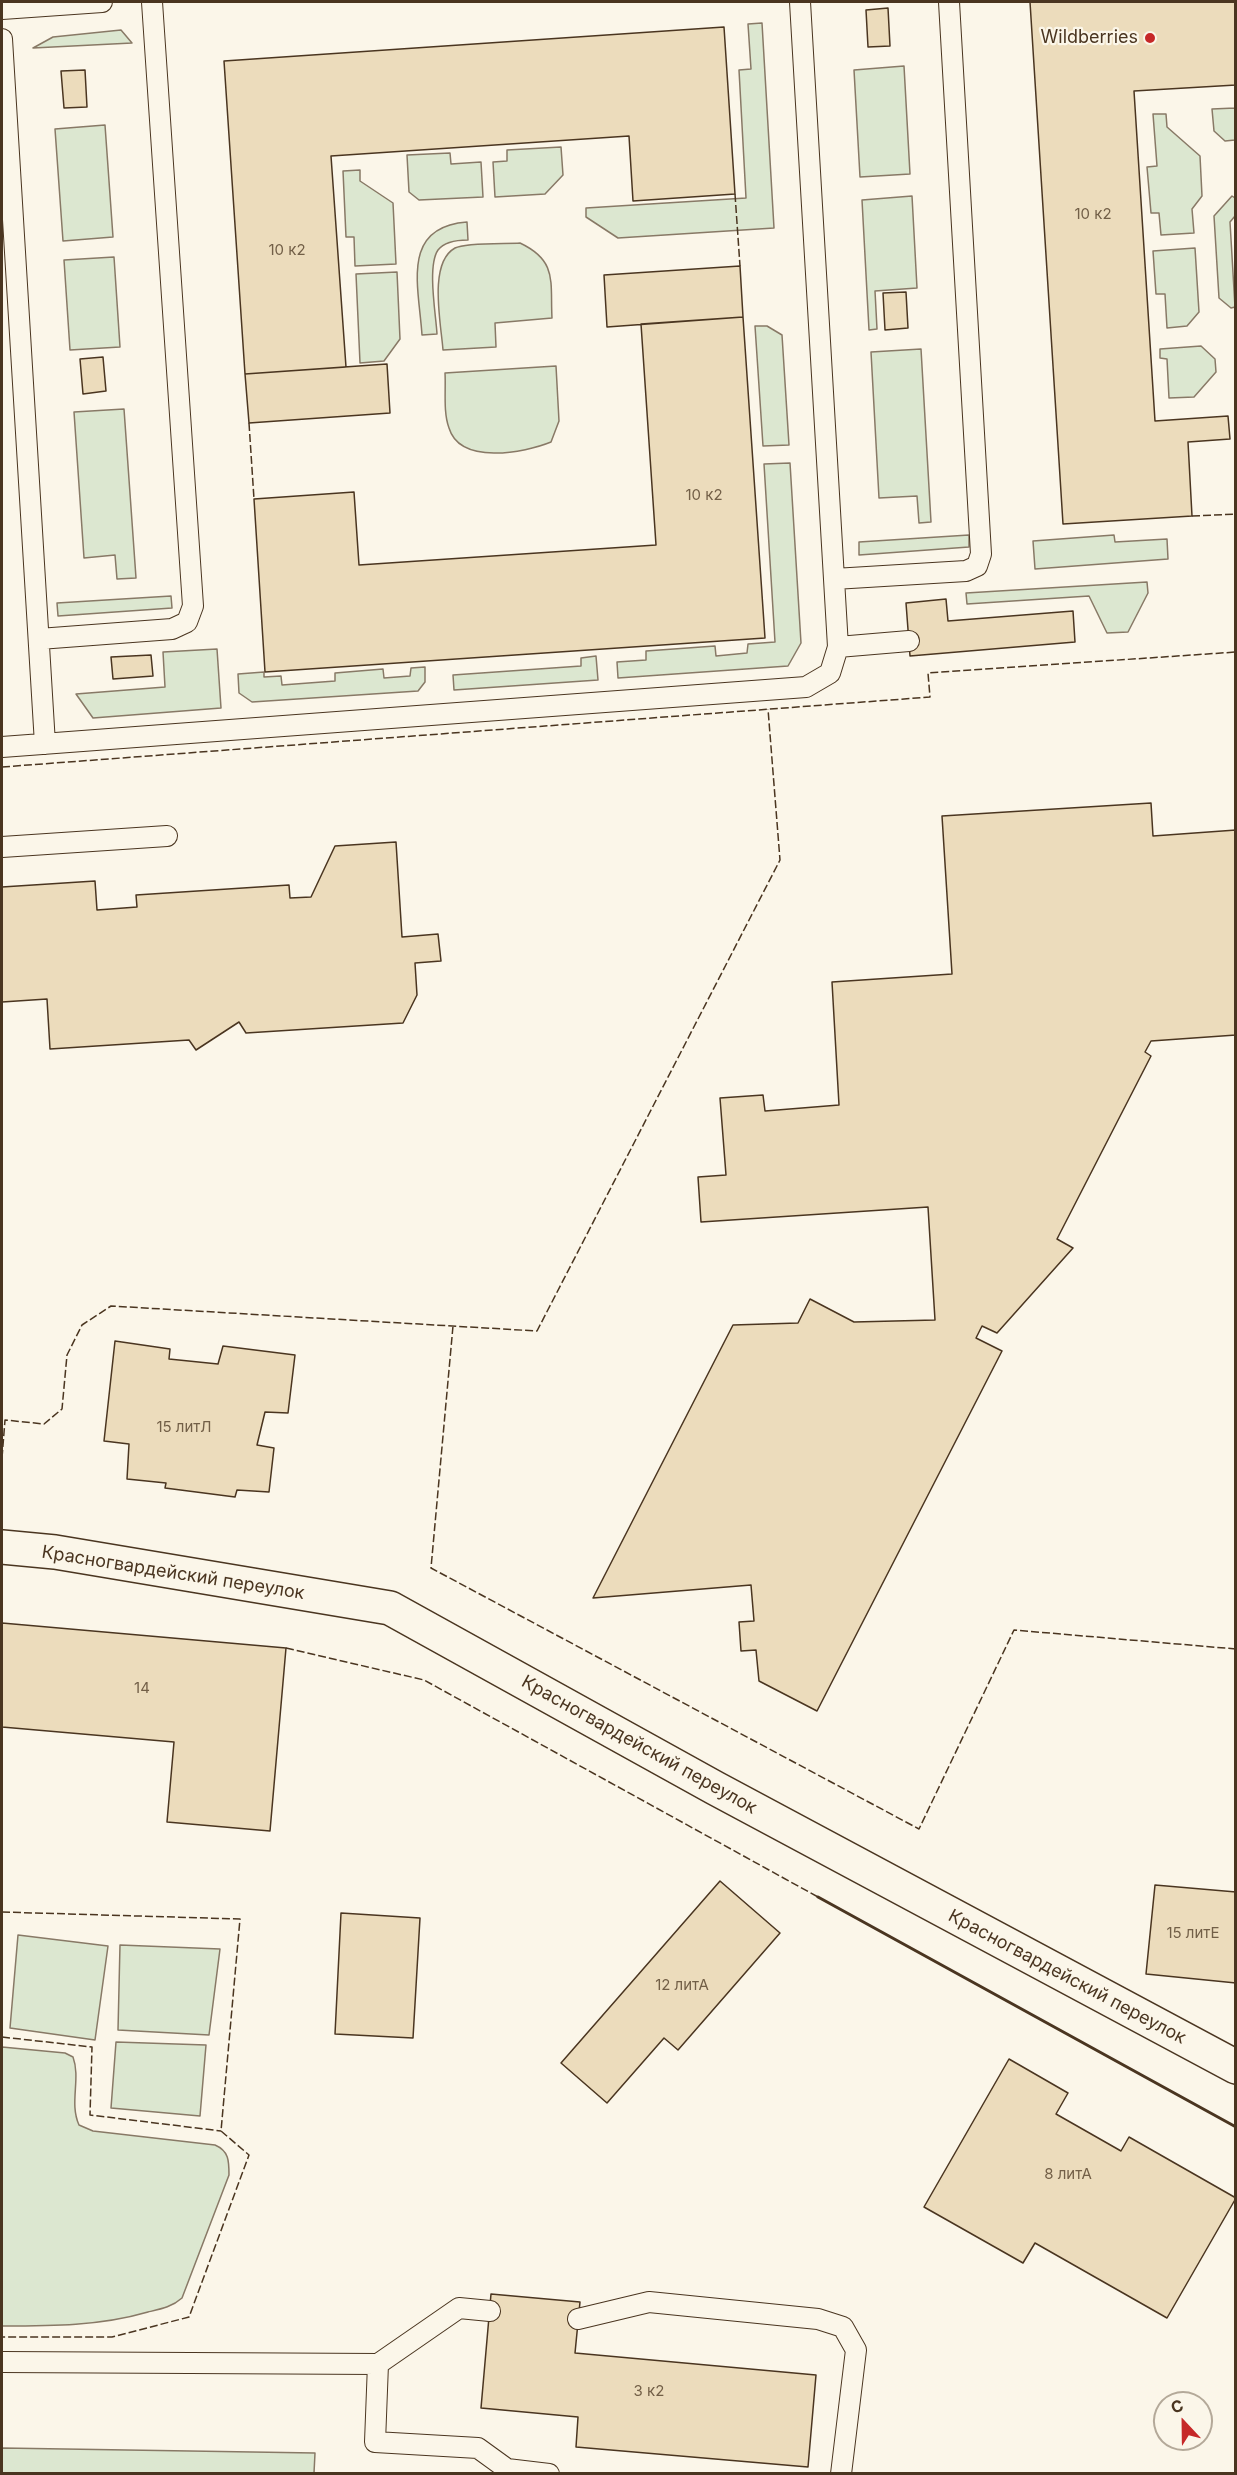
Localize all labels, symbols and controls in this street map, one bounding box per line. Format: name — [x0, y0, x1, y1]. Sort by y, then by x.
place label: Wildberries — [1041, 27, 1138, 49]
marker: Wildberries — [1143, 31, 1157, 45]
house number: 10 к2 — [1074, 205, 1112, 223]
house number: 10 к2 — [268, 241, 306, 259]
house number: 10 к2 — [685, 486, 723, 504]
house number: 15 литЛ — [156, 1418, 212, 1436]
street label: Красногвардейский переулок — [40, 1542, 306, 1604]
street label: Красногвардейский переулок — [518, 1671, 760, 1819]
house number: 14 — [134, 1679, 150, 1697]
street label: Красногвардейский переулок — [945, 1905, 1189, 2049]
house number: 15 литЕ — [1166, 1924, 1220, 1942]
house number: 12 литА — [655, 1976, 709, 1994]
house number: 8 литА — [1044, 2165, 1092, 2183]
house number: 3 к2 — [634, 2382, 664, 2400]
north arrow — [1153, 2391, 1213, 2451]
text: С — [1168, 2395, 1186, 2418]

